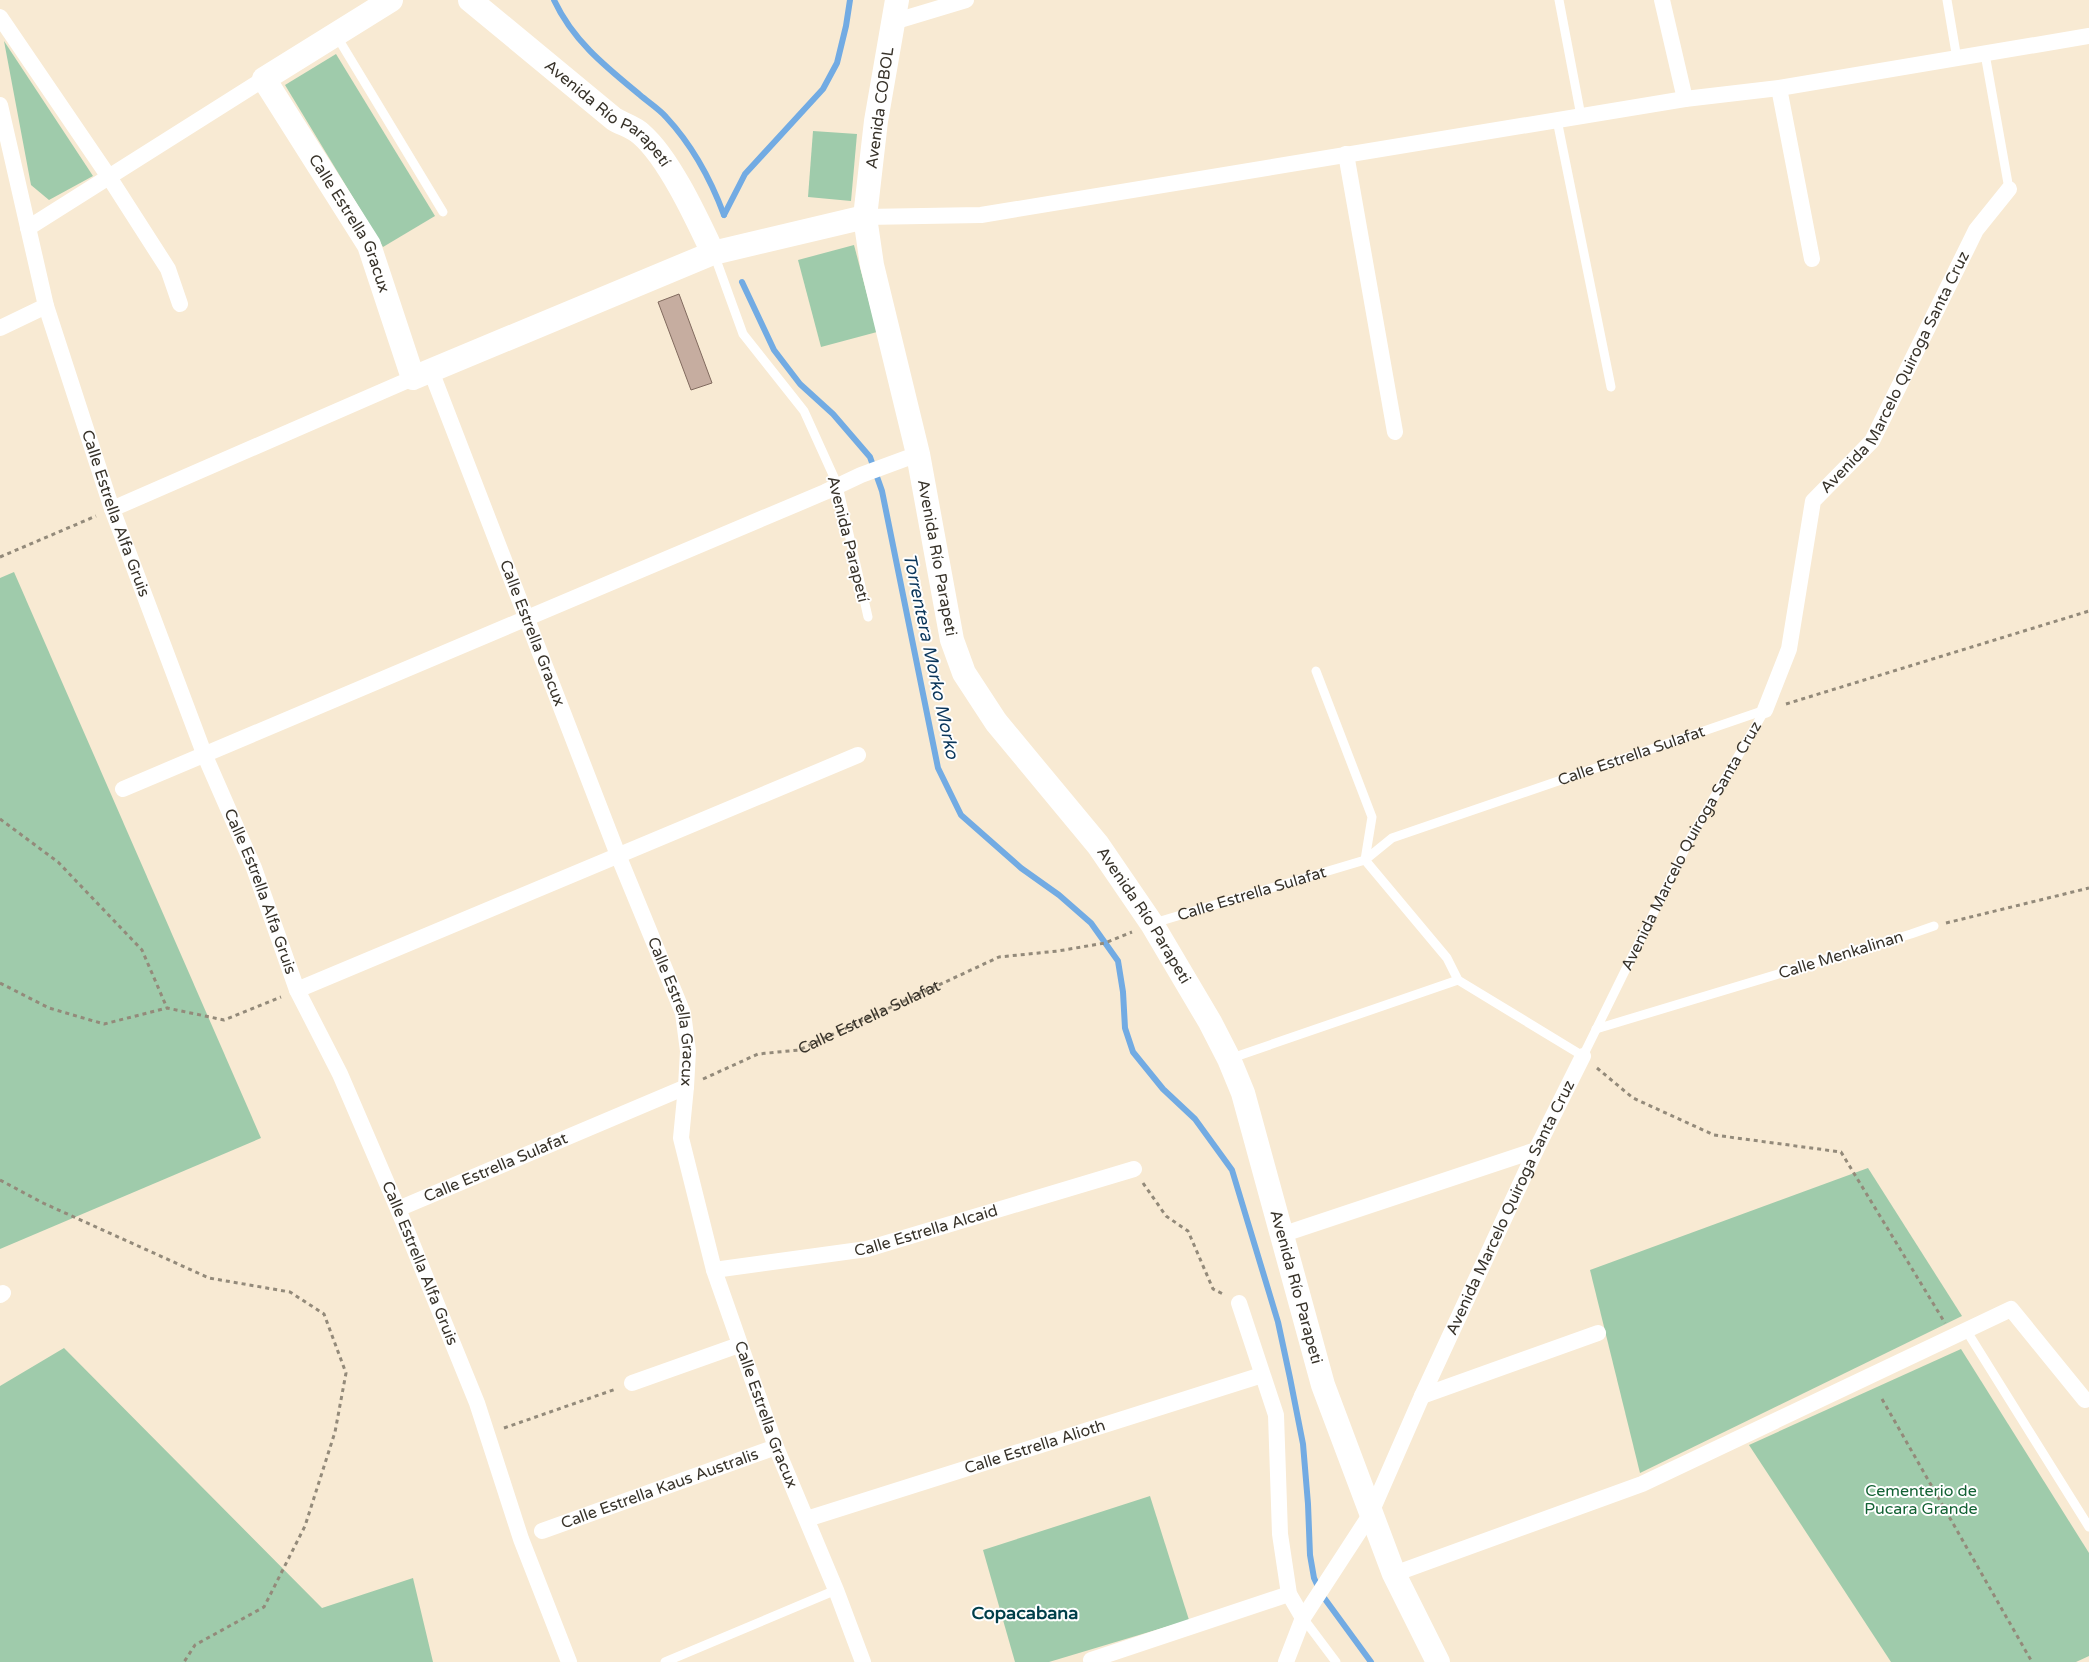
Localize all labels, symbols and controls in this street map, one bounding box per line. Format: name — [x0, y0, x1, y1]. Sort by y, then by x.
street label: Avenida COBOL — [862, 46, 898, 170]
street label: Avenida Río Parapetí — [540, 56, 675, 171]
street label: Calle Estrella Gracux — [304, 150, 394, 295]
street label: Avenida Marcelo Quiroga Santa Cruz — [1816, 248, 1974, 498]
street label: Calle Estrella Alfa Gruis — [77, 427, 154, 600]
street label: Avenida Parapetí — [823, 474, 873, 604]
street label: Avenida Río Parapeti — [913, 478, 961, 638]
water label: Torrentera Morko Morko — [898, 551, 964, 762]
street label: Calle Estrella Gracux — [495, 557, 570, 709]
street label: Avenida Marcelo Quiroga Santa Cruz — [1617, 718, 1766, 974]
street label: Calle Estrella Sulafat — [1555, 721, 1708, 790]
street label: Calle Estrella Alfa Gruis — [219, 806, 301, 977]
street label: Avenida Río Parapeti — [1092, 843, 1195, 987]
street label: Calle Estrella Sulafat — [1175, 862, 1329, 925]
street label: Calle Menkalinan — [1776, 927, 1906, 983]
street label: Calle Estrella Gracux — [643, 934, 698, 1087]
street label: Calle Estrella Sulafat — [795, 976, 943, 1059]
street label: Avenida Marcelo Quiroga Santa Cruz — [1442, 1077, 1579, 1338]
street label: Calle Estrella Sulafat — [421, 1128, 571, 1207]
street label: Calle Estrella Alfa Gruis — [377, 1178, 462, 1348]
street label: Calle Estrella Alcaid — [853, 1200, 1000, 1261]
street label: Avenida Río Parapeti — [1265, 1208, 1327, 1366]
street label: Calle Estrella Gracux — [730, 1338, 802, 1491]
street label: Calle Estrella Alioth — [962, 1415, 1108, 1479]
street label: Calle Estrella Kaus Australis — [558, 1444, 761, 1533]
park label: Cementerio de Pucara Grande — [1864, 1481, 1978, 1519]
district label: Copacabana — [972, 1602, 1078, 1624]

